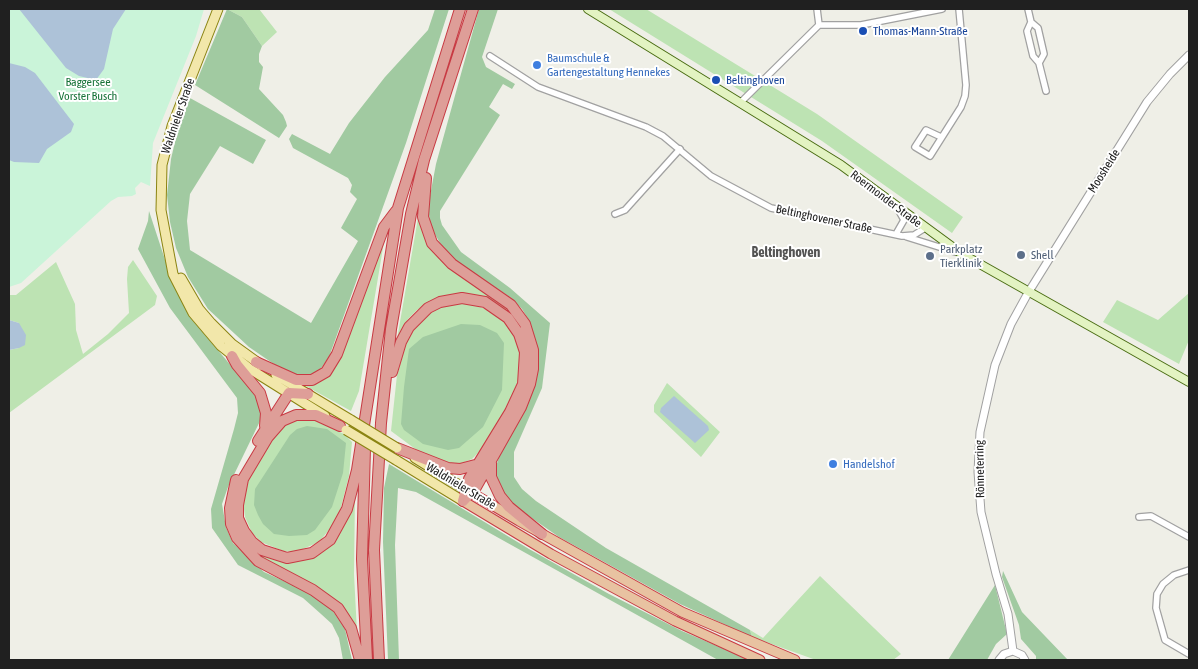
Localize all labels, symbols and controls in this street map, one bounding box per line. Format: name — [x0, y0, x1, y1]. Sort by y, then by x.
place label: Thomas-Mann-Straße — [873, 24, 968, 38]
marker: Thomas-Mann-Straße — [857, 25, 869, 37]
place label: Baumschule & Gartengestaltung Hennekes — [547, 51, 670, 79]
marker: Baumschule & Gartengestaltung Hennekes — [531, 59, 543, 71]
place label: Beltinghoven — [726, 73, 785, 87]
marker: Beltinghoven — [710, 74, 722, 86]
park label: Baggersee Vorster Busch — [59, 75, 117, 103]
street label: Waldnieler Straße — [158, 76, 198, 156]
street label: Moosheide — [1085, 147, 1123, 195]
street label: Roermonder Straße — [848, 168, 924, 230]
street label: Beltinghovener Straße — [775, 202, 873, 236]
place label: Parkplatz Tierklinik — [940, 242, 982, 270]
district label: Beltinghoven — [752, 245, 820, 261]
place label: Shell — [1031, 248, 1054, 262]
marker: Shell — [1015, 249, 1027, 261]
marker: Parkplatz Tierklinik — [924, 250, 936, 262]
street label: Rönneterring — [972, 440, 988, 498]
place label: Handelshof — [843, 457, 895, 471]
marker: Handelshof — [827, 458, 839, 470]
street label: Waldnieler Straße — [423, 460, 499, 512]

